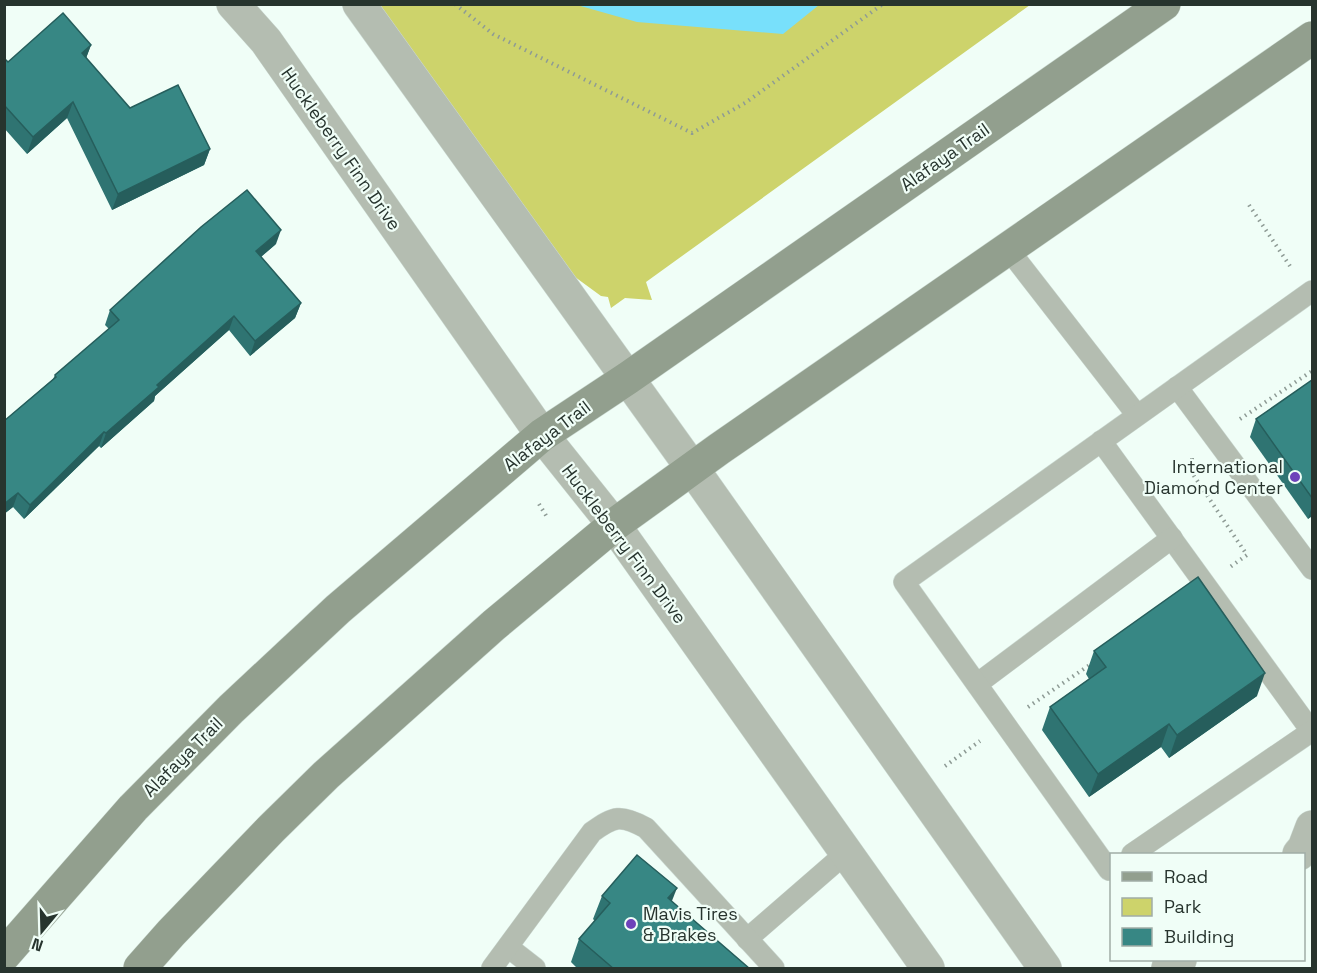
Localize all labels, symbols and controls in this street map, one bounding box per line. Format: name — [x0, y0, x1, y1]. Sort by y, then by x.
street label: Huckleberry Finn Drive — [276, 63, 406, 235]
street label: Alafaya Trail — [896, 117, 994, 196]
street label: Alafaya Trail — [498, 395, 595, 476]
place label: International Diamond Center — [1144, 455, 1283, 499]
street label: Huckleberry Finn Drive — [557, 459, 692, 628]
marker: International Diamond Center — [1288, 470, 1302, 484]
street label: Alafaya Trail — [138, 712, 227, 801]
legend — [1110, 853, 1305, 961]
text: Road — [1164, 865, 1208, 888]
text: Park — [1164, 895, 1202, 918]
north arrow — [12, 901, 72, 961]
place label: Mavis Tires & Brakes — [643, 902, 738, 946]
marker: Mavis Tires & Brakes — [624, 917, 638, 931]
text: Building — [1164, 925, 1234, 948]
text: N — [29, 933, 46, 956]

